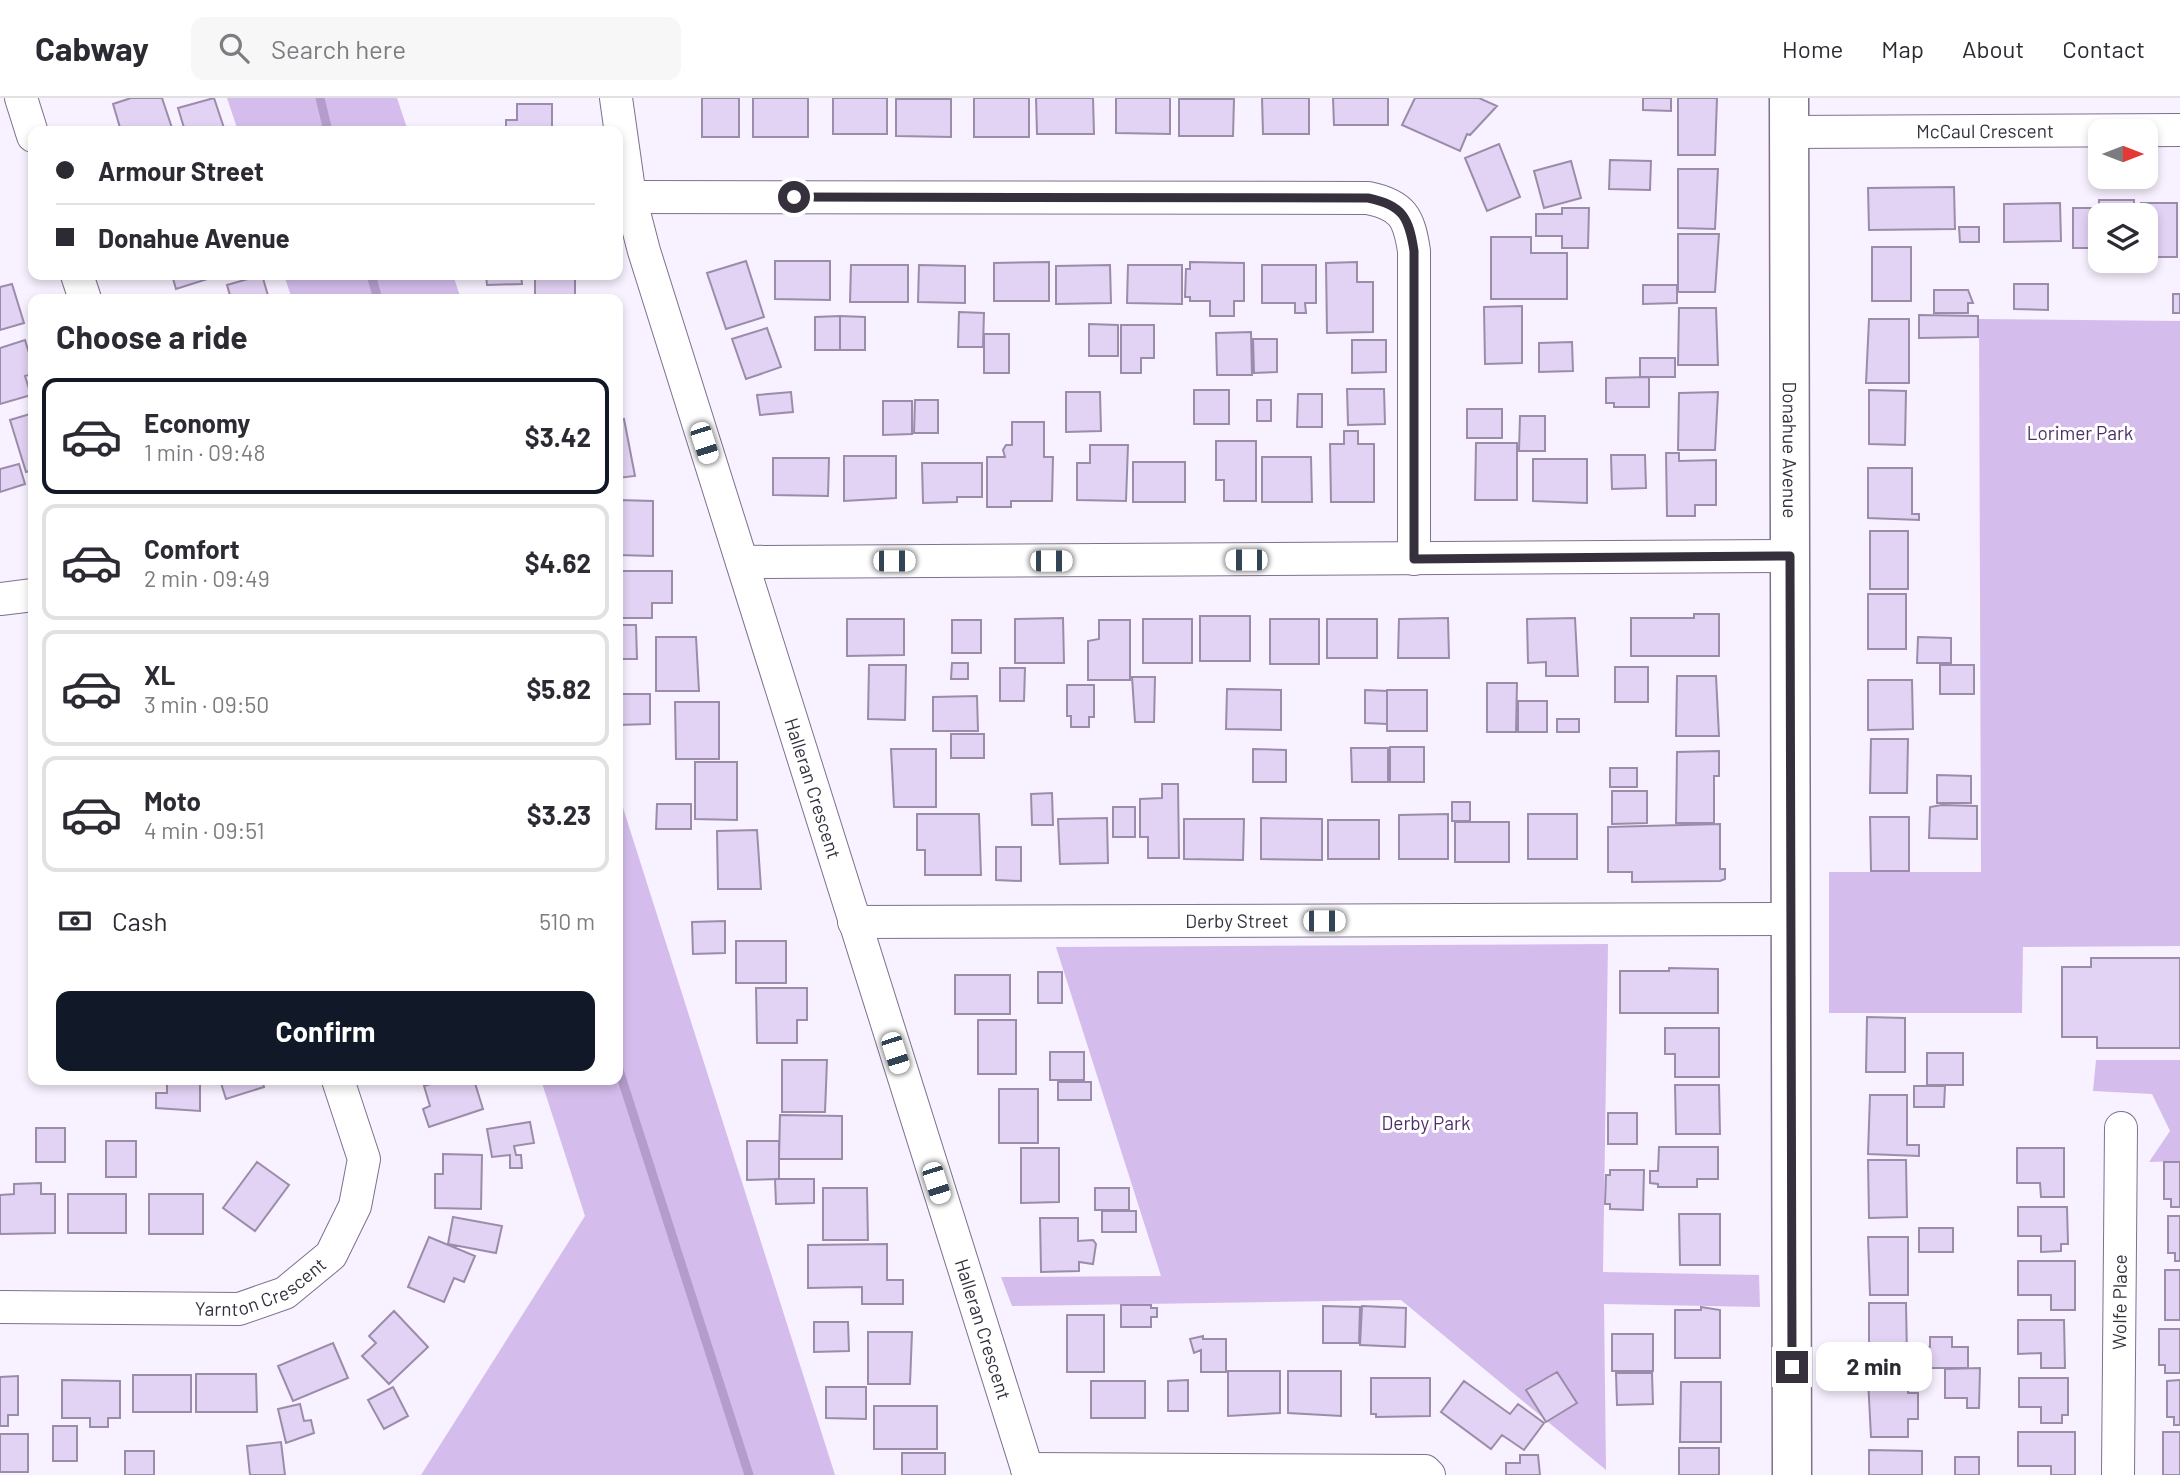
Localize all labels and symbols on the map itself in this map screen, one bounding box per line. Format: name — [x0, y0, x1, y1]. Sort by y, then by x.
street label: McCaul Crescent — [1916, 119, 2054, 142]
north arrow — [2088, 119, 2158, 189]
route start — [778, 181, 810, 213]
street label: Donahue Avenue — [1779, 382, 1802, 518]
car — [688, 420, 721, 466]
park label: Lorimer Park — [2027, 421, 2133, 444]
car — [1226, 550, 1268, 571]
car — [874, 551, 916, 572]
car — [1031, 551, 1073, 572]
street label: Halleran Crescent — [781, 715, 846, 861]
street label: Derby Street — [1185, 909, 1289, 932]
car — [1304, 911, 1346, 932]
car — [879, 1030, 912, 1076]
park label: Derby Park — [1382, 1111, 1470, 1134]
car — [920, 1160, 953, 1206]
street label: Yarnton Crescent — [195, 1252, 330, 1320]
street label: Wolfe Place — [2107, 1254, 2131, 1350]
street label: Halleran Crescent — [951, 1256, 1017, 1402]
callout: 2 min — [1816, 1342, 1932, 1392]
route end — [1776, 1351, 1808, 1383]

